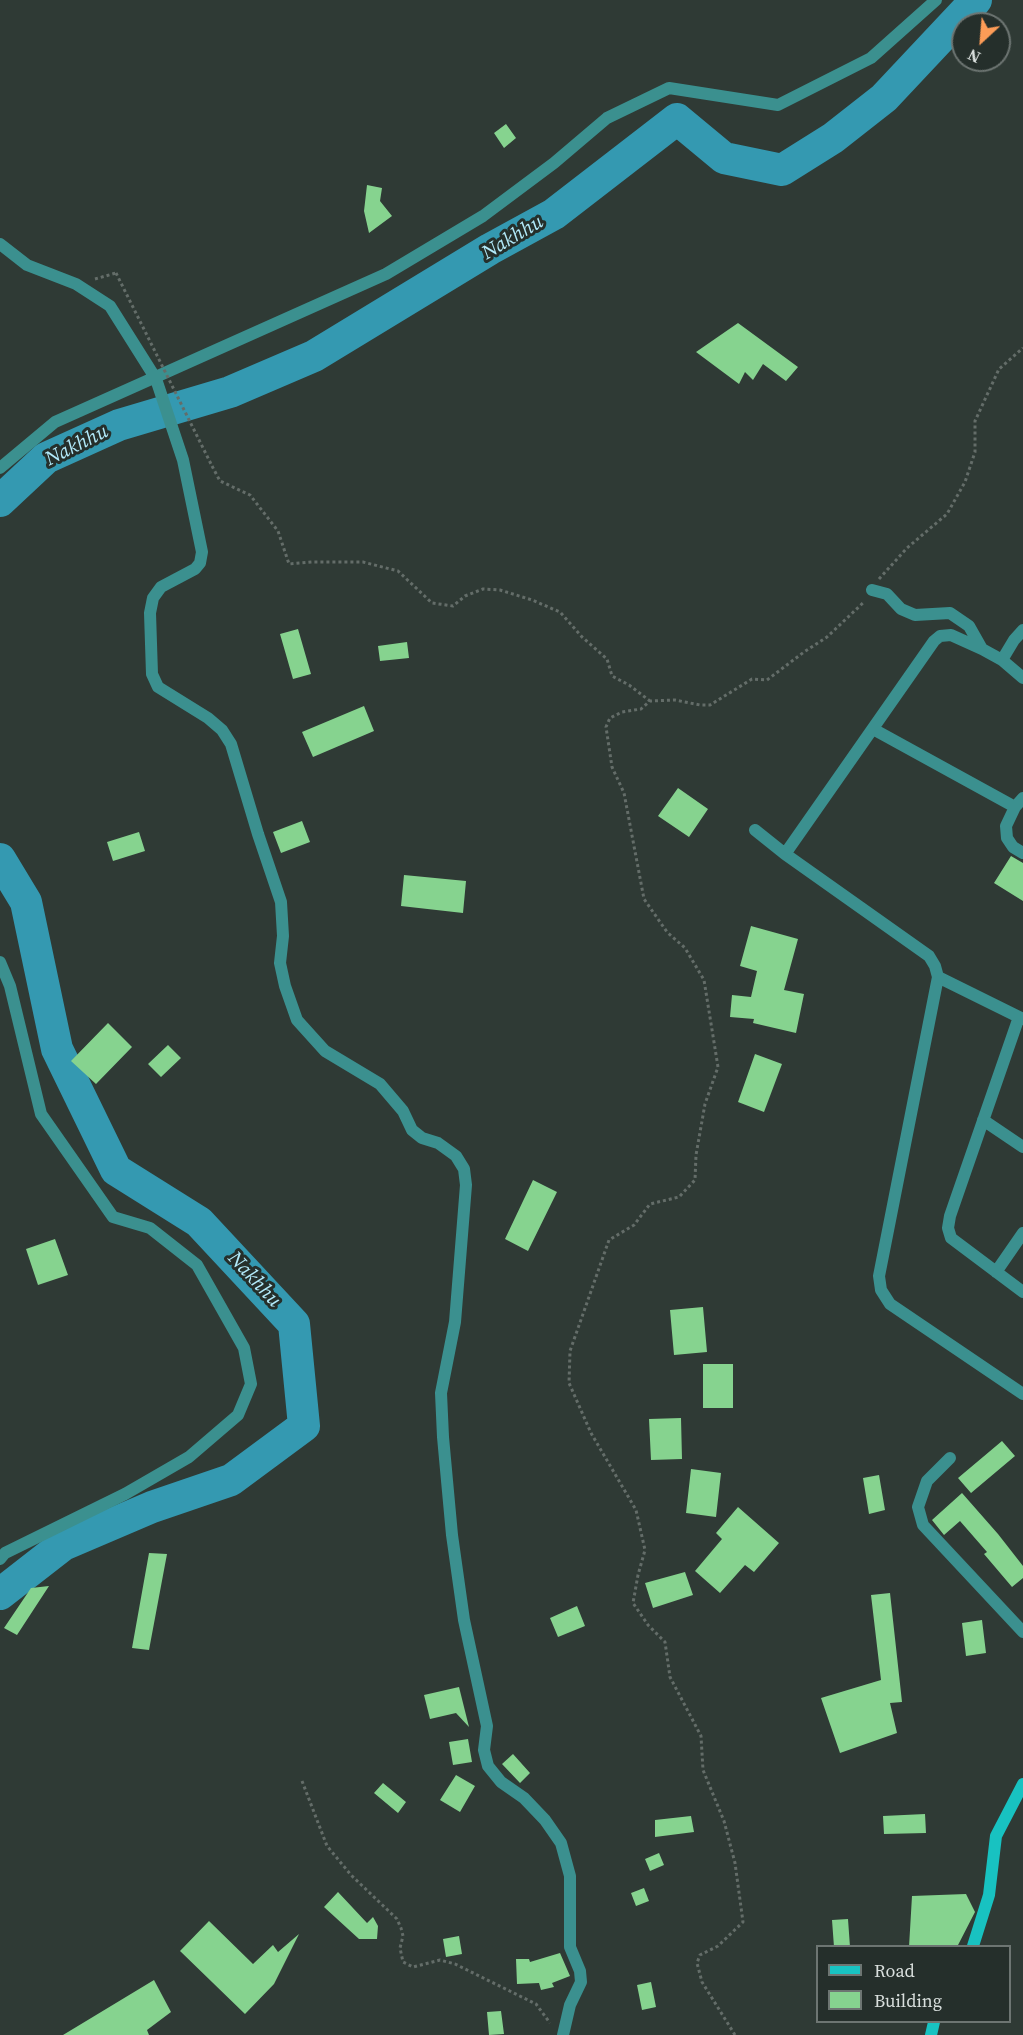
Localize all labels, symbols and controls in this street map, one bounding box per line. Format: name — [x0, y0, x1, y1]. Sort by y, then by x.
north arrow — [951, 12, 1011, 72]
text: N — [964, 44, 984, 69]
water label: Nakhhu — [478, 210, 548, 266]
water label: Nakhhu — [42, 420, 112, 472]
water label: Nakhhu — [222, 1247, 286, 1313]
legend — [816, 1945, 1011, 2023]
text: Road — [874, 1958, 915, 1983]
text: Building — [874, 1988, 942, 2013]

